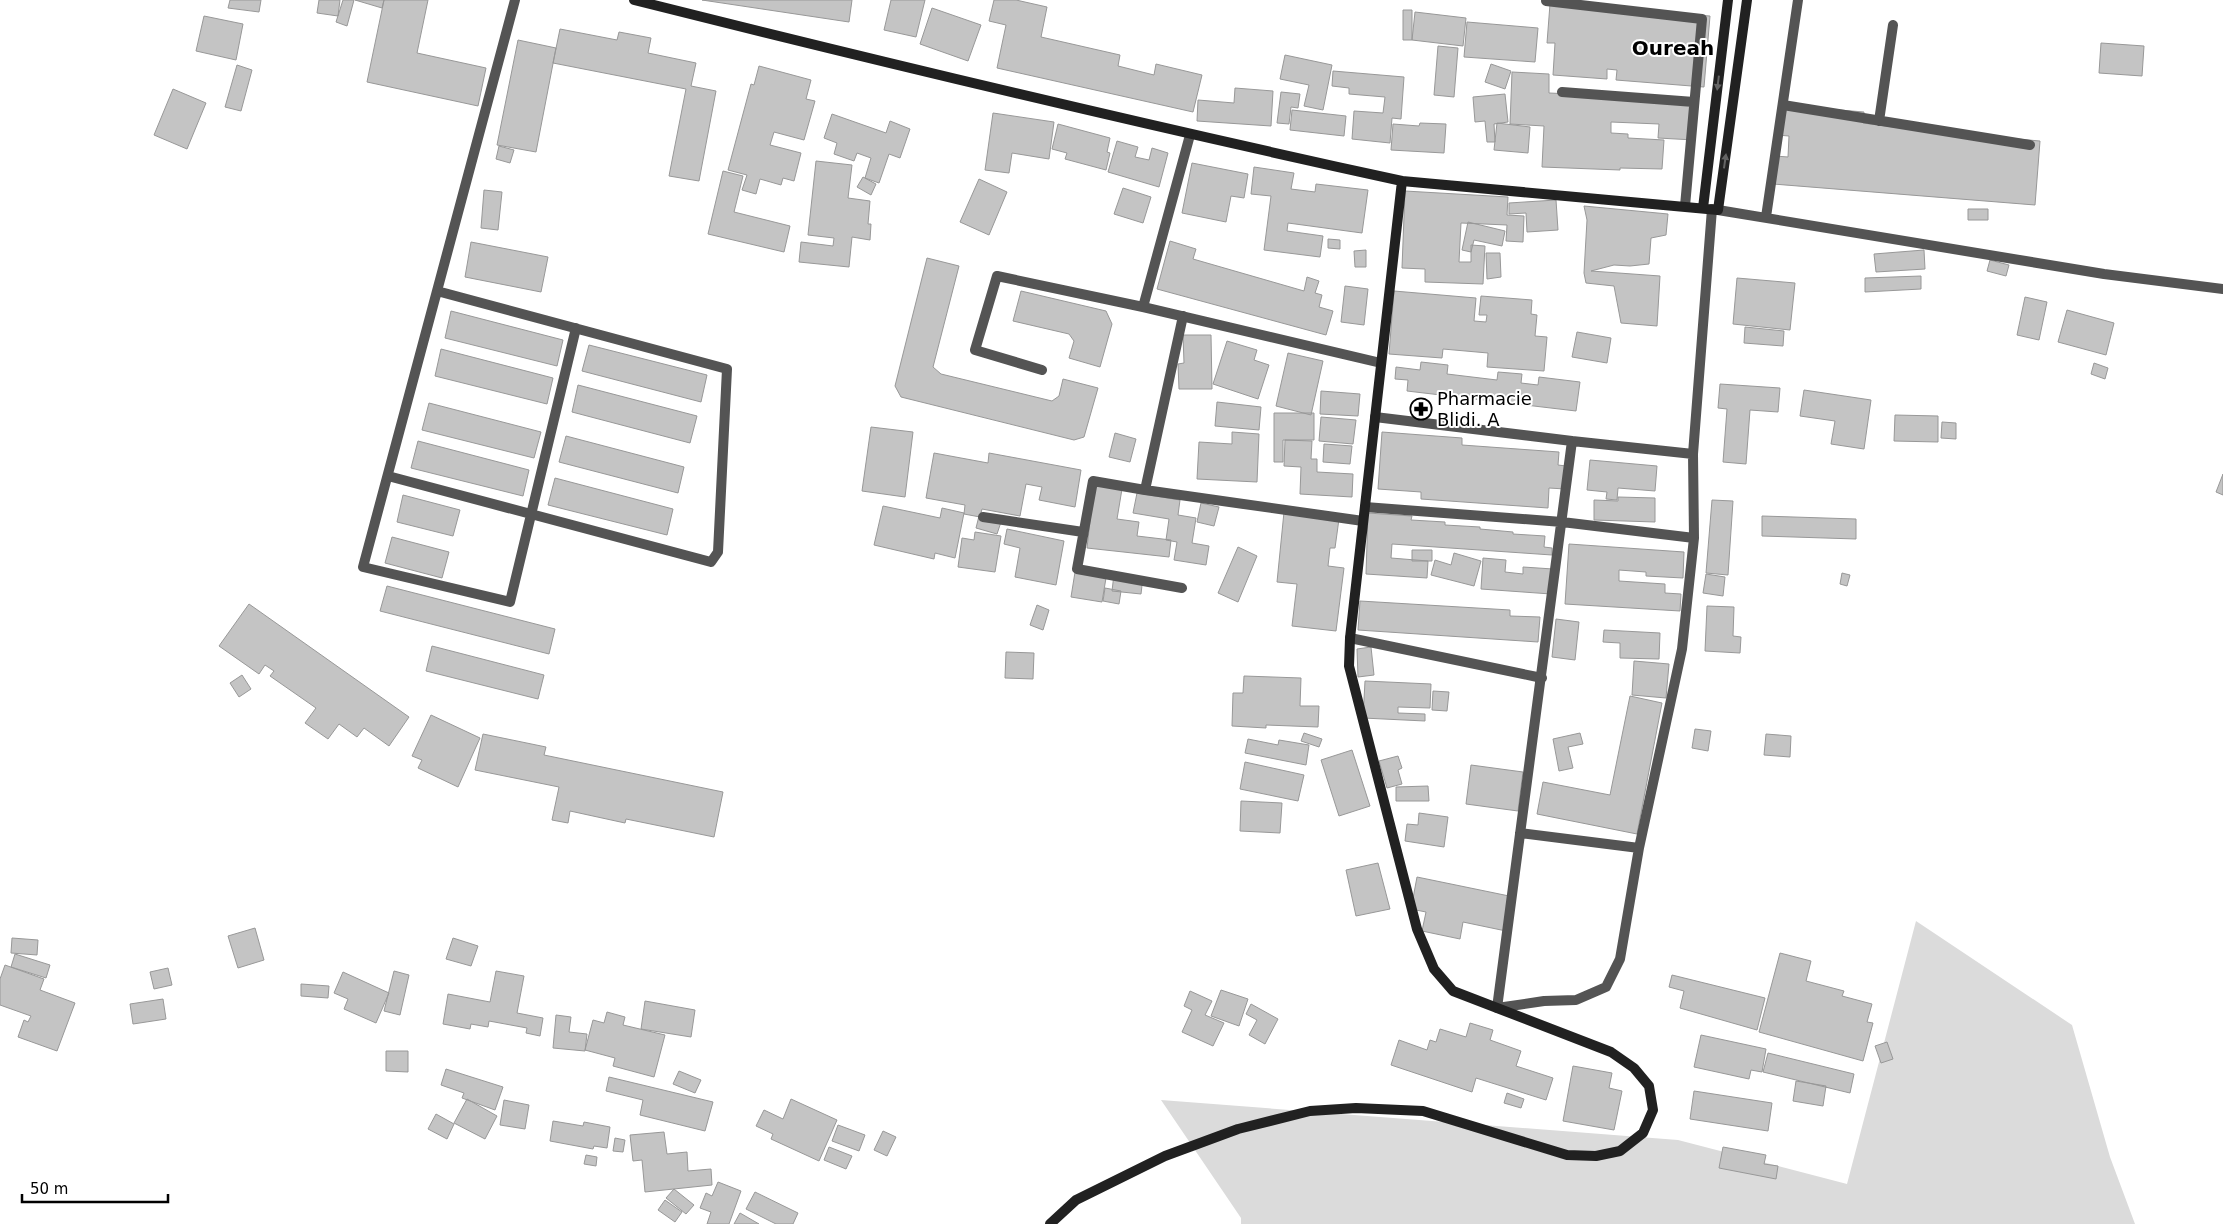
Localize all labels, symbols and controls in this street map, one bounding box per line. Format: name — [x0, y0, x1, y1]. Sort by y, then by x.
district label: Oureah — [1632, 36, 1714, 60]
one-way arrow — [1714, 75, 1722, 91]
one-way arrow — [1721, 153, 1729, 169]
place label: Pharmacie Blidi. A — [1437, 388, 1532, 430]
pharmacy icon: Pharmacie Blidi. A — [1409, 397, 1433, 421]
scale bar — [22, 1172, 169, 1204]
text: 50 m — [30, 1180, 68, 1198]

